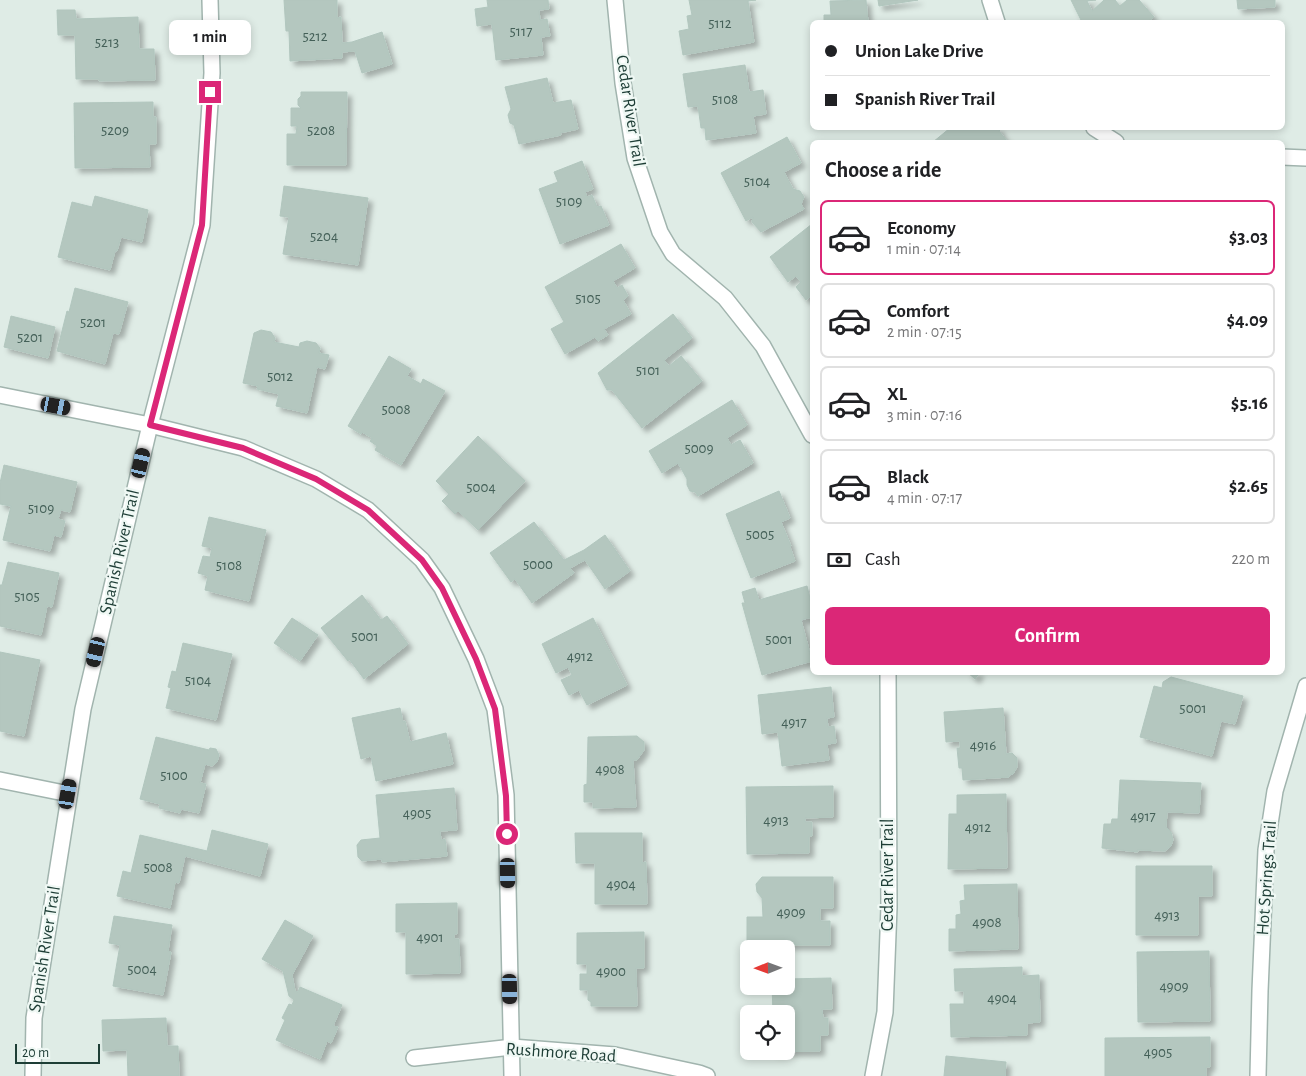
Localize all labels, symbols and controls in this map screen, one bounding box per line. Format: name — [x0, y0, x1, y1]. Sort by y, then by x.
house number: 5112 — [708, 16, 732, 31]
callout: 1 min — [169, 19, 251, 54]
house number: 5117 — [510, 24, 532, 39]
text: 1 min — [193, 29, 227, 45]
house number: 5212 — [302, 29, 328, 44]
house number: 5213 — [95, 35, 119, 50]
text: Union Lake Drive — [855, 42, 983, 61]
street label: Cedar River Trail — [612, 54, 648, 168]
route end — [199, 81, 221, 103]
text: Spanish River Trail — [855, 90, 995, 109]
house number: 5108 — [712, 92, 738, 107]
house number: 5209 — [101, 123, 129, 138]
house number: 5208 — [307, 123, 335, 138]
text: Choose a ride — [825, 159, 941, 181]
house number: 5104 — [744, 174, 770, 189]
house number: 5109 — [556, 194, 582, 209]
icon: car — [827, 215, 872, 260]
text: Economy — [887, 219, 956, 238]
text: $3.03 — [1229, 228, 1268, 247]
house number: 5204 — [310, 229, 338, 244]
text: 1 min · 07:14 — [887, 241, 961, 257]
house number: 5105 — [575, 291, 601, 306]
icon: car — [827, 298, 872, 343]
text: Comfort — [887, 302, 949, 321]
text: $4.09 — [1226, 311, 1268, 330]
house number: 5201 — [80, 315, 106, 330]
text: 2 min · 07:15 — [887, 324, 962, 340]
house number: 5201 — [17, 330, 43, 345]
house number: 5101 — [636, 363, 660, 378]
house number: 5012 — [267, 369, 293, 384]
icon: car — [827, 381, 872, 426]
text: XL — [887, 385, 907, 404]
text: $5.16 — [1231, 394, 1268, 413]
car — [39, 396, 72, 416]
house number: 5008 — [381, 402, 411, 417]
text: 3 min · 07:16 — [887, 407, 962, 423]
house number: 5009 — [684, 441, 714, 456]
car — [130, 447, 151, 479]
icon: car — [827, 464, 872, 509]
text: Black — [887, 468, 929, 487]
text: $2.65 — [1229, 477, 1268, 496]
house number: 5004 — [466, 480, 496, 495]
street label: Spanish River Trail — [97, 488, 143, 616]
text: 4 min · 07:17 — [887, 490, 962, 506]
house number: 5109 — [28, 501, 54, 516]
house number: 5005 — [746, 527, 774, 542]
icon: cash — [825, 546, 853, 574]
text: Cash — [865, 550, 901, 569]
text: 220 m — [1232, 551, 1270, 567]
house number: 5000 — [523, 557, 553, 572]
house number: 5108 — [216, 558, 242, 573]
house number: 5105 — [14, 589, 40, 604]
button: Confirm — [825, 607, 1270, 665]
house number: 5001 — [351, 629, 379, 644]
house number: 5001 — [765, 632, 793, 647]
car — [85, 636, 106, 668]
house number: 4912 — [567, 649, 593, 664]
house number: 5104 — [185, 673, 211, 688]
house number: 5001 — [1179, 701, 1207, 716]
house number: 4917 — [781, 715, 807, 730]
house number: 4916 — [970, 738, 996, 753]
house number: 4908 — [595, 762, 625, 777]
house number: 5100 — [160, 768, 188, 783]
car — [58, 778, 77, 810]
house number: 4905 — [403, 806, 431, 821]
house number: 4917 — [1130, 809, 1156, 824]
house number: 4913 — [763, 813, 789, 828]
street label: Cedar River Trail — [879, 819, 897, 931]
house number: 4912 — [965, 820, 991, 835]
street label: Hot Springs Trail — [1254, 820, 1280, 936]
route start — [496, 823, 518, 845]
car — [500, 858, 515, 888]
house number: 5008 — [143, 860, 173, 875]
house number: 4904 — [606, 877, 636, 892]
street label: Spanish River Trail — [26, 885, 64, 1013]
house number: 4909 — [776, 905, 806, 920]
house number: 4913 — [1154, 908, 1180, 923]
house number: 4908 — [972, 915, 1002, 930]
house number: 4901 — [416, 930, 444, 945]
north arrow — [740, 940, 795, 995]
map controls — [740, 940, 795, 1060]
house number: 5004 — [127, 962, 157, 977]
house number: 4900 — [596, 964, 626, 979]
car — [502, 974, 517, 1004]
house number: 4909 — [1159, 979, 1189, 994]
house number: 4904 — [987, 991, 1017, 1006]
button: locate — [740, 1005, 795, 1060]
street label: Rushmore Road — [505, 1040, 617, 1066]
scale bar — [15, 1041, 100, 1064]
house number: 4905 — [1144, 1045, 1172, 1060]
text: 20 m — [22, 1046, 49, 1060]

